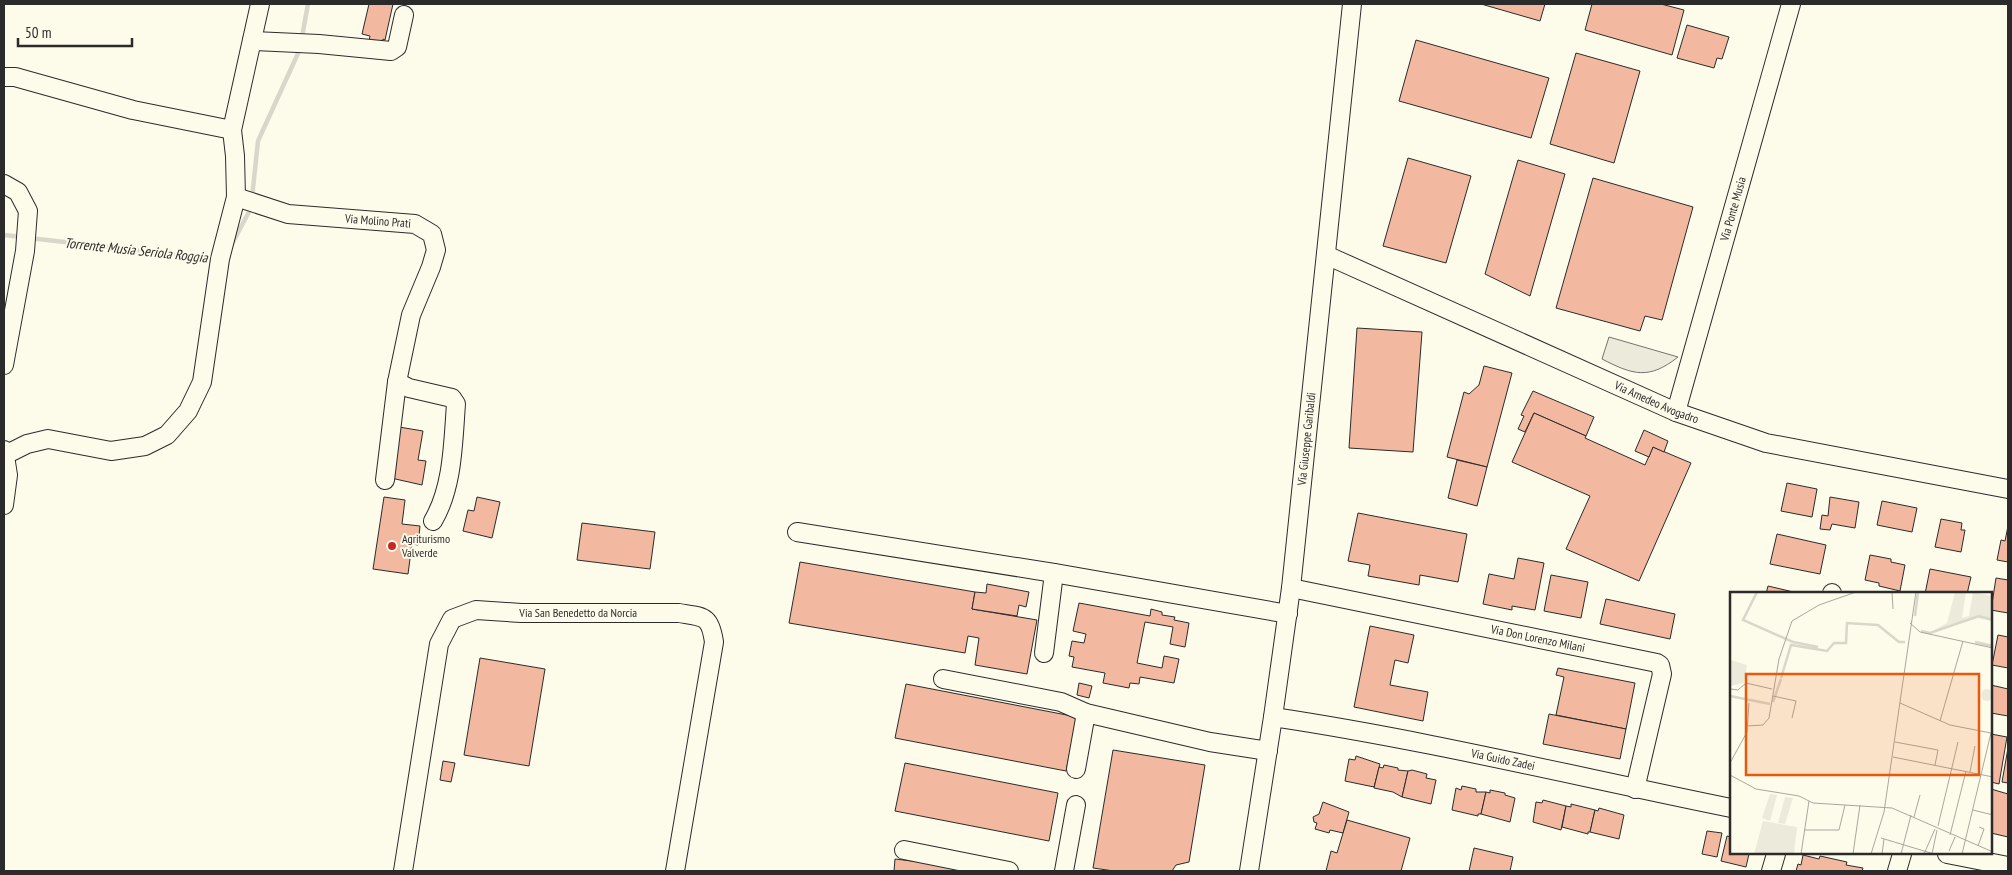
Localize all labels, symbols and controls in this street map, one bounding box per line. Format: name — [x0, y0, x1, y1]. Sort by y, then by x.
scale bar — [18, 15, 131, 47]
text: 50 m — [25, 23, 51, 42]
street label: Via Ponte Musia — [1716, 175, 1749, 244]
street label: Via Molino Prati — [344, 210, 412, 231]
water label: Torrente Musia Seriola Roggia — [64, 234, 210, 267]
street label: Via Amedeo Avogadro — [1611, 377, 1701, 426]
street label: Via Giuseppe Garibaldi — [1294, 392, 1318, 487]
place label: Agriturismo Valverde — [401, 531, 450, 560]
marker: Agriturismo Valverde — [386, 540, 398, 552]
inset map — [1730, 592, 1992, 855]
street label: Via San Benedetto da Norcia — [518, 605, 637, 620]
street label: Via Don Lorenzo Milani — [1489, 621, 1586, 655]
street label: Via Guido Zadei — [1469, 745, 1536, 773]

